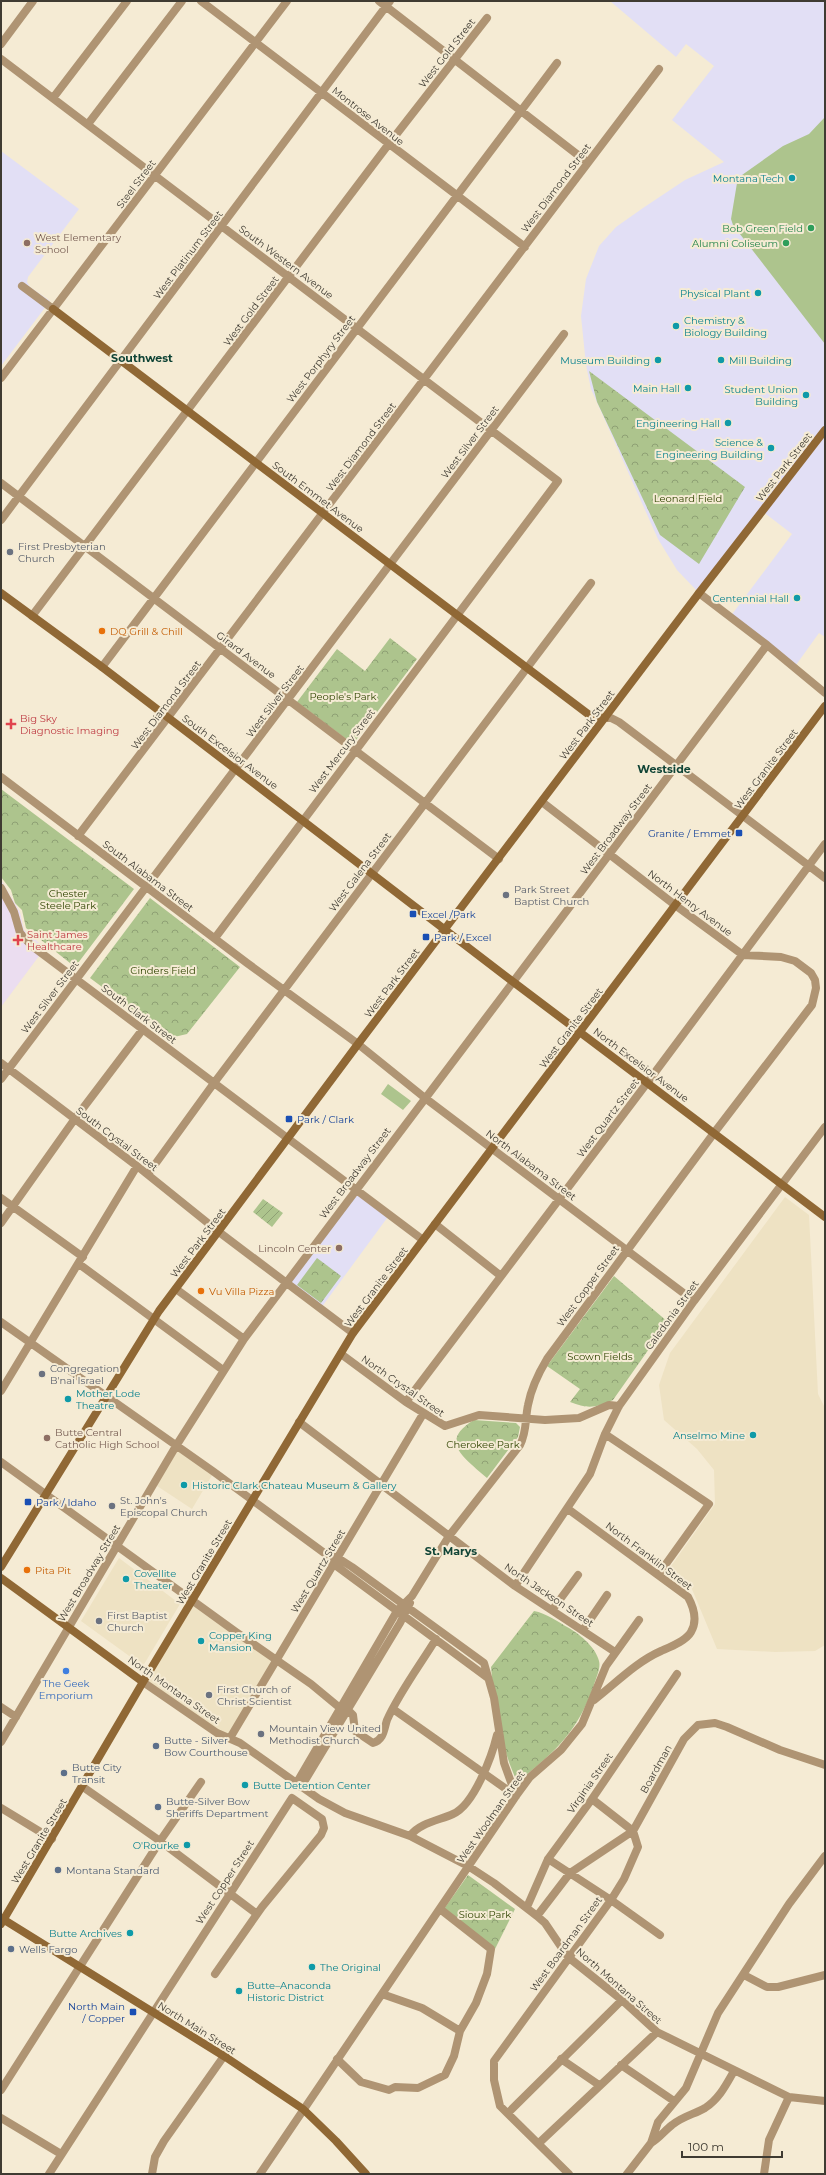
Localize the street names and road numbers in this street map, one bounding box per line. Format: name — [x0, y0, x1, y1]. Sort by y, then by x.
street label: West Gold Street — [416, 16, 478, 90]
street label: Montrose Avenue — [329, 84, 407, 148]
street label: West Diamond Street — [518, 141, 594, 235]
street label: Steel Street — [113, 157, 159, 211]
street label: West Platinum Street — [150, 208, 226, 302]
street label: South Western Avenue — [236, 222, 336, 302]
street label: West Gold Street — [220, 273, 282, 349]
street label: West Porphyry Street — [284, 313, 358, 405]
street label: West Diamond Street — [323, 400, 399, 494]
street label: West Silver Street — [438, 403, 502, 481]
street label: West Park Street — [753, 430, 815, 504]
street label: South Emmet Avenue — [270, 458, 366, 536]
street label: Girard Avenue — [214, 628, 278, 682]
street label: West Diamond Street — [128, 658, 204, 752]
street label: West Silver Street — [243, 662, 307, 740]
street label: West Park Street — [557, 688, 617, 762]
street label: West Mercury Street — [306, 706, 378, 796]
street label: South Excelsior Avenue — [179, 712, 281, 792]
street label: West Granite Street — [731, 726, 801, 812]
street label: West Broadway Street — [577, 781, 655, 877]
street label: West Galena Street — [326, 830, 394, 914]
street label: South Alabama Street — [100, 838, 196, 914]
street label: North Henry Avenue — [645, 867, 735, 939]
street label: West Park Street — [362, 946, 422, 1020]
street label: West Silver Street — [18, 958, 82, 1036]
street label: South Clark Street — [99, 981, 179, 1047]
street label: West Granite Street — [536, 985, 606, 1071]
street label: North Excelsior Avenue — [591, 1025, 691, 1105]
street label: West Quartz Street — [574, 1076, 642, 1160]
street label: South Crystal Street — [73, 1104, 161, 1174]
street label: West Broadway Street — [316, 1125, 394, 1221]
street label: North Alabama Street — [483, 1127, 579, 1203]
street label: West Park Street — [168, 1206, 228, 1280]
street label: West Copper Street — [554, 1243, 622, 1329]
street label: West Granite Street — [341, 1244, 411, 1330]
street label: Caledonia Street — [642, 1278, 702, 1352]
street label: North Crystal Street — [359, 1352, 447, 1420]
street label: West Granite Street — [173, 1517, 235, 1607]
street label: North Franklin Street — [603, 1519, 695, 1593]
street label: West Broadway Street — [55, 1522, 123, 1624]
street label: West Quartz Street — [288, 1527, 348, 1615]
street label: North Jackson Street — [502, 1560, 596, 1630]
street label: North Montana Street — [125, 1653, 223, 1727]
street label: Boardman — [637, 1742, 675, 1796]
street label: Virginia Street — [564, 1750, 616, 1816]
street label: West Woolman Street — [454, 1768, 528, 1866]
street label: West Granite Street — [8, 1796, 70, 1886]
street label: West Copper Street — [193, 1837, 257, 1927]
street label: West Boardman Street — [527, 1894, 605, 1994]
street label: North Montana Street — [573, 1945, 665, 2027]
street label: North Main Street — [155, 1999, 239, 2057]

